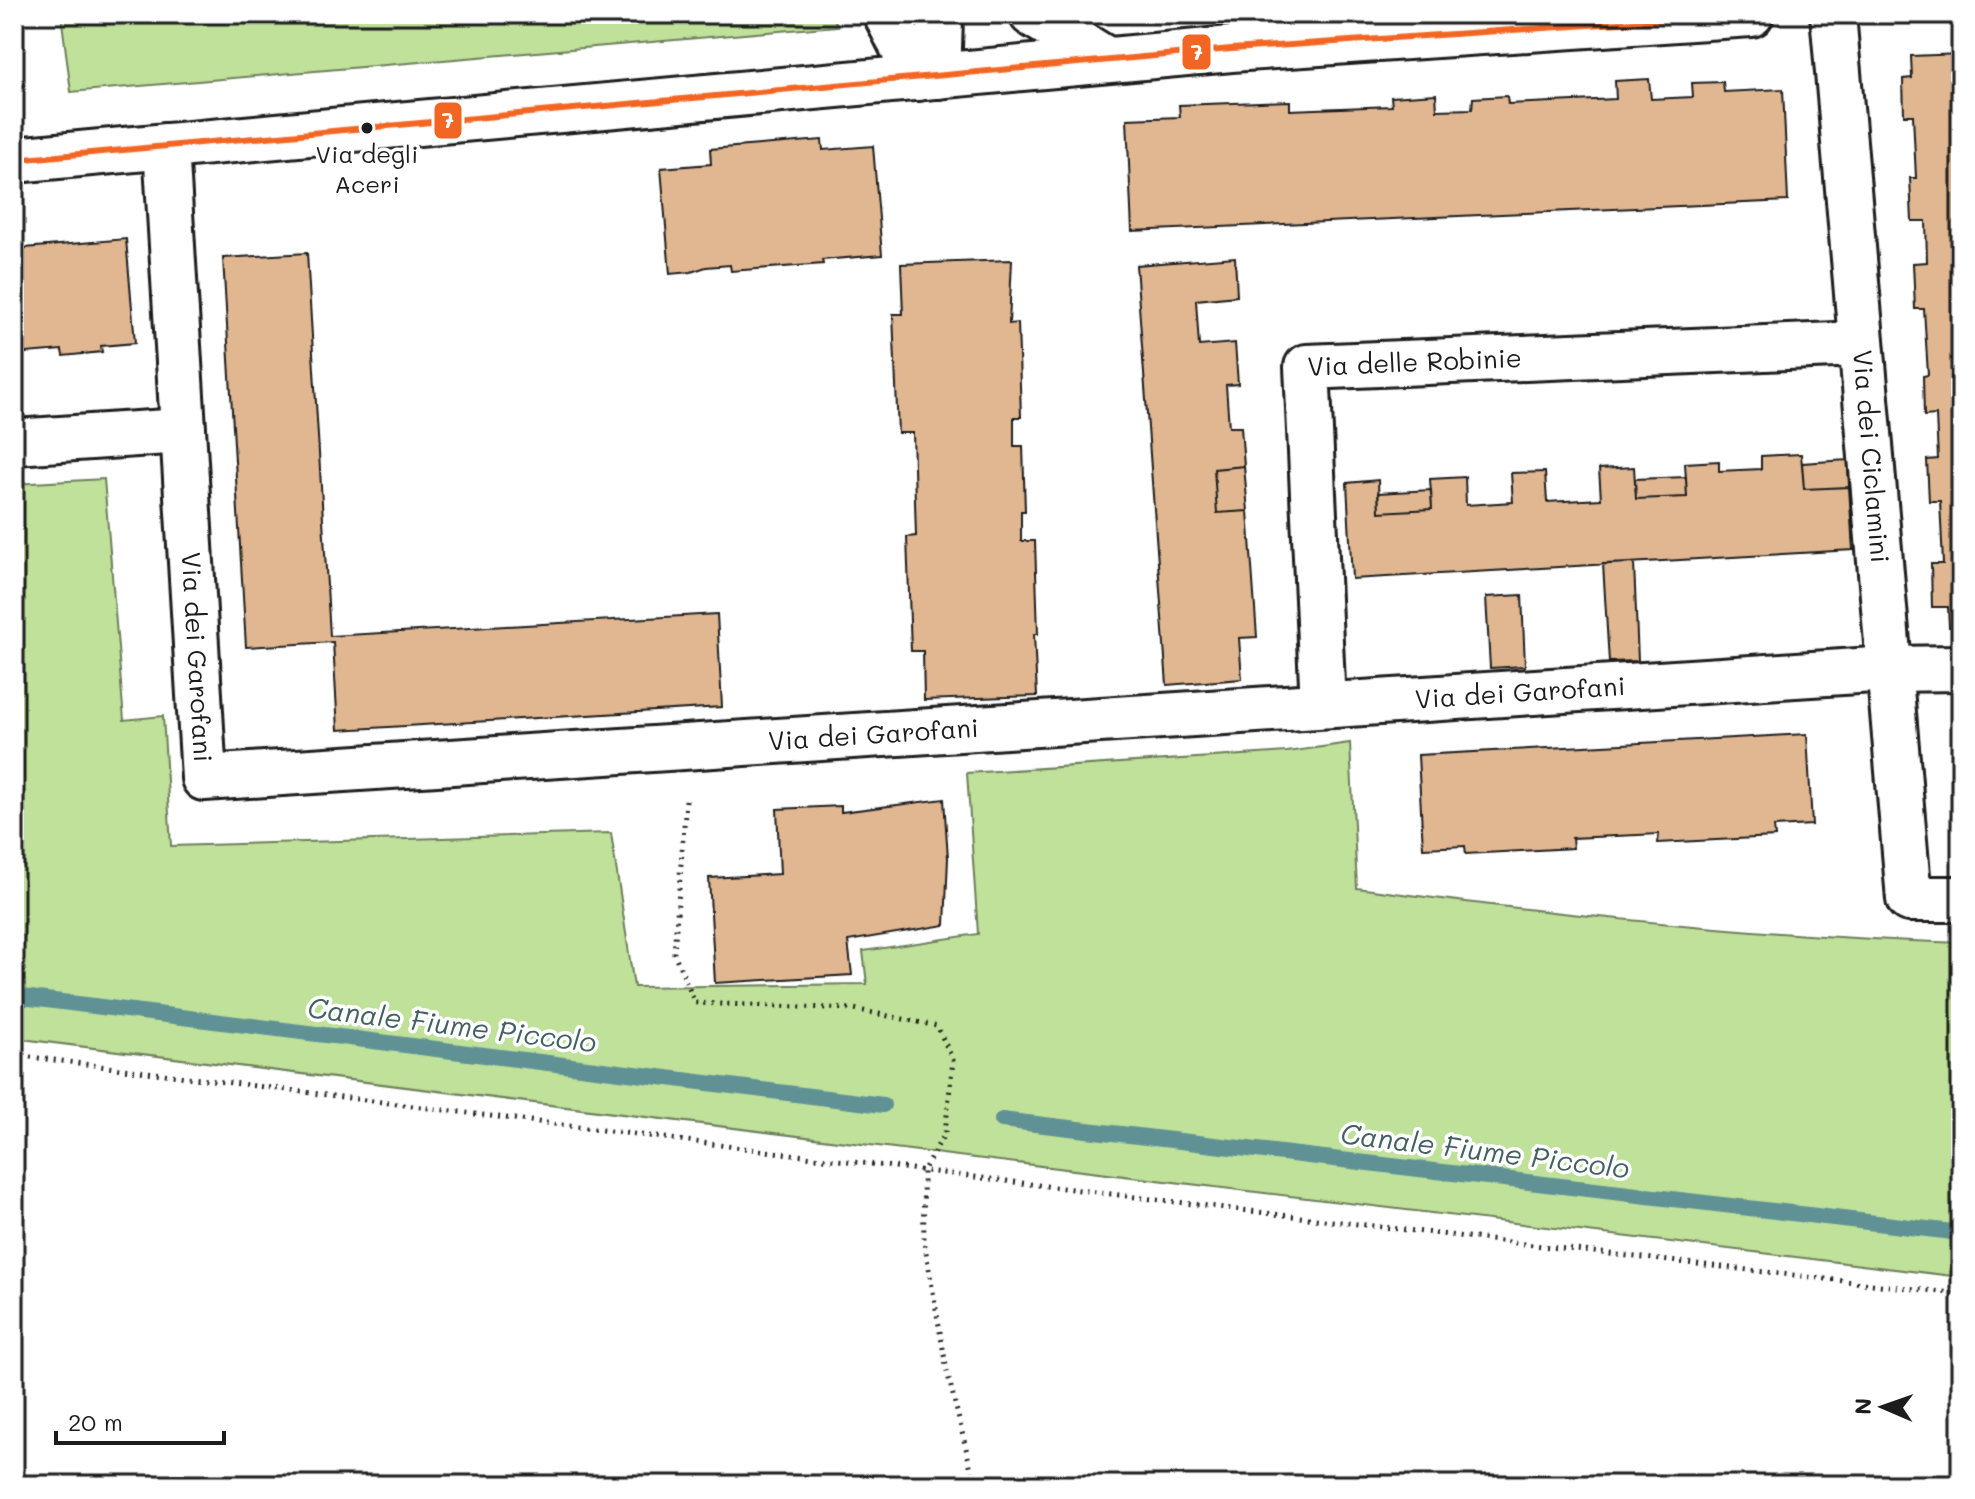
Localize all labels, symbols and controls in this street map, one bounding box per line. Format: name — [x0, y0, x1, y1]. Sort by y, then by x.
line badge: 7 — [1181, 33, 1212, 71]
text: 7 — [1191, 37, 1203, 66]
line badge: 7 — [433, 101, 463, 140]
text: 7 — [442, 105, 454, 134]
marker: Via degli Aceri — [359, 120, 375, 136]
place label: Via degli Aceri — [316, 138, 418, 199]
street label: Via delle Robinie — [1307, 340, 1522, 383]
street label: Via dei Ciclamini — [1846, 348, 1898, 564]
street label: Via dei Garofani — [174, 551, 221, 763]
street label: Via dei Garofani — [1414, 668, 1626, 716]
street label: Via dei Garofani — [767, 710, 980, 757]
water label: Canale Fiume Piccolo — [306, 988, 599, 1060]
water label: Canale Fiume Piccolo — [1339, 1114, 1632, 1186]
north arrow — [1843, 1367, 1923, 1447]
scale bar — [56, 1395, 224, 1445]
text: N — [1848, 1397, 1877, 1415]
text: 20 m — [68, 1406, 123, 1437]

